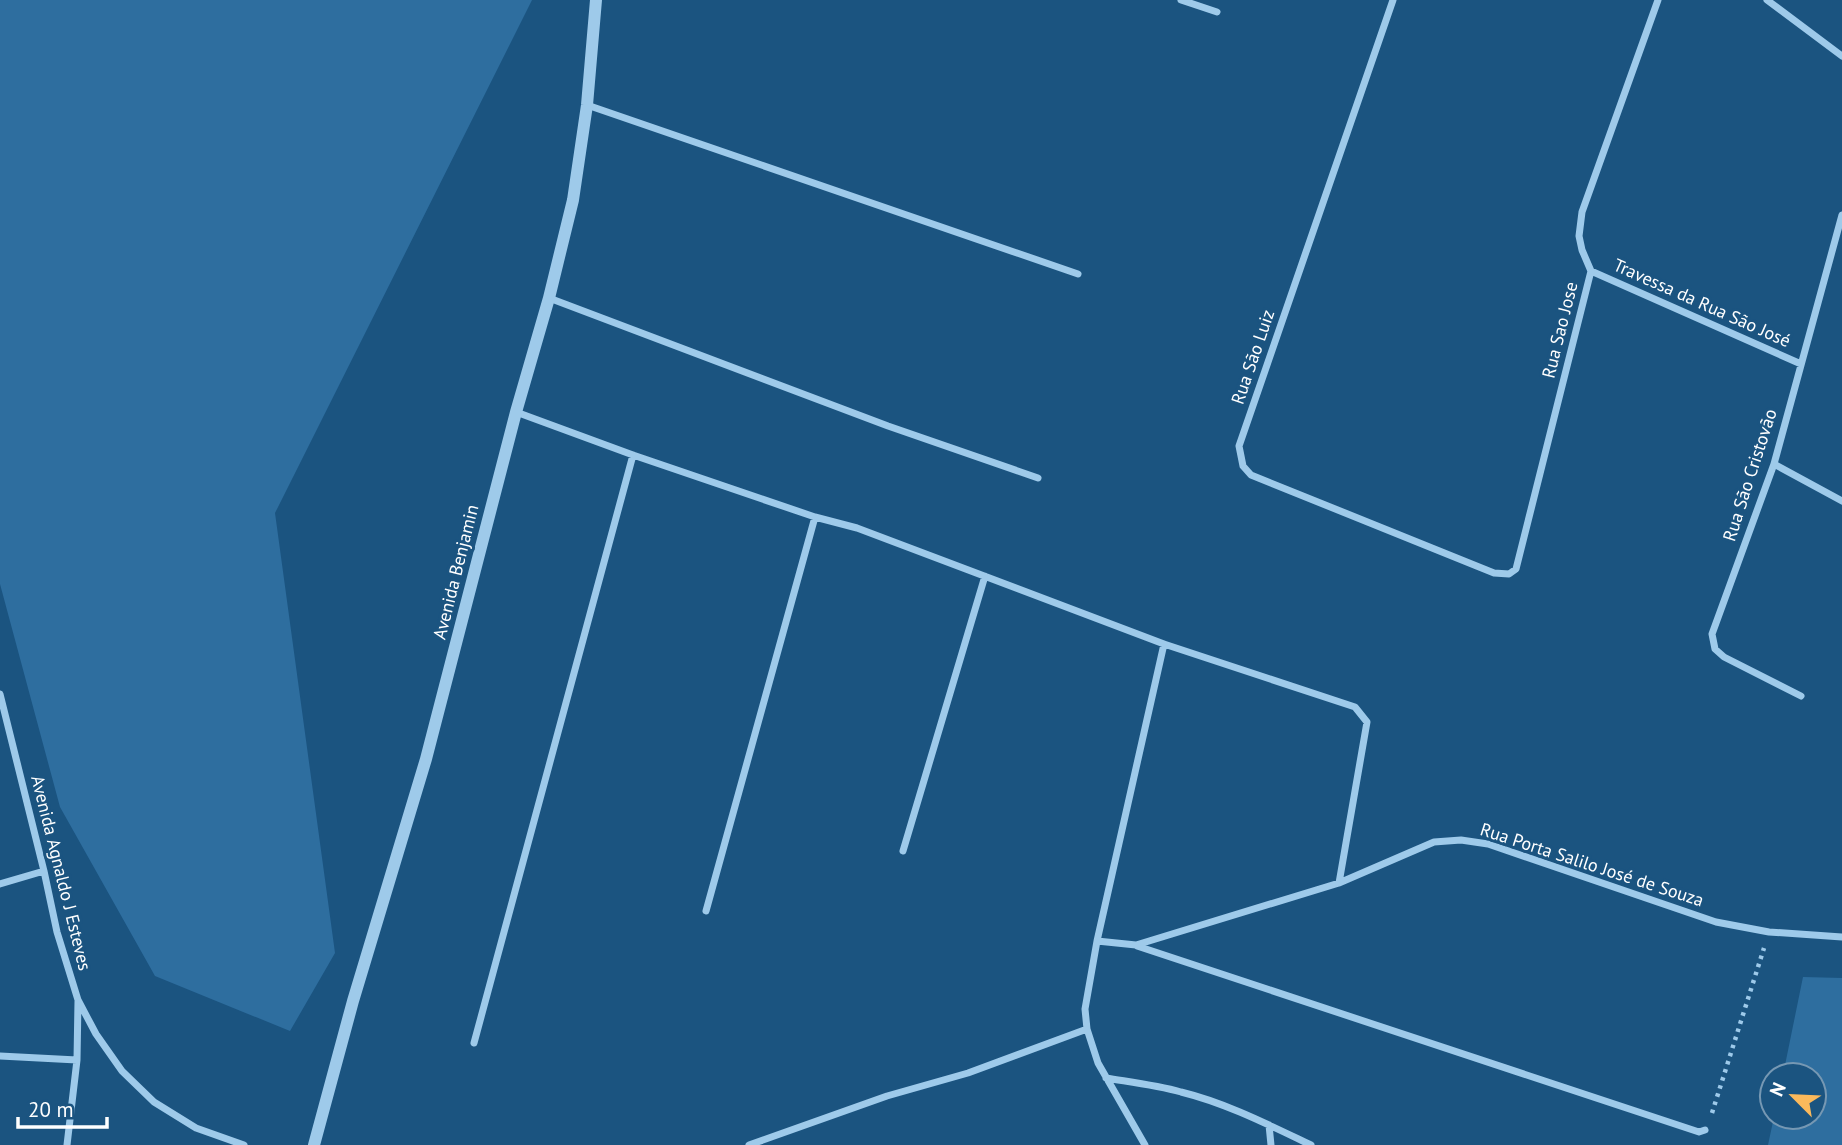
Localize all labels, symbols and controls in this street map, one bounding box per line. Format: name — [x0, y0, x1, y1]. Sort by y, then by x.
street label: Travessa da Rua São José — [1610, 253, 1794, 352]
street label: Rua Sao Jose — [1536, 279, 1583, 380]
street label: Rua São Luiz — [1226, 307, 1279, 407]
street label: Rua São Cristovão — [1717, 406, 1782, 544]
street label: Avenida Benjamin — [428, 502, 483, 642]
street label: Avenida Agnaldo J Esteves — [26, 773, 97, 973]
street label: Rua Porta Salilo José de Souza — [1477, 817, 1707, 912]
north arrow — [1758, 1061, 1828, 1131]
text: N — [1764, 1079, 1791, 1100]
scale bar — [18, 1086, 107, 1130]
text: 20 m — [28, 1096, 74, 1123]

